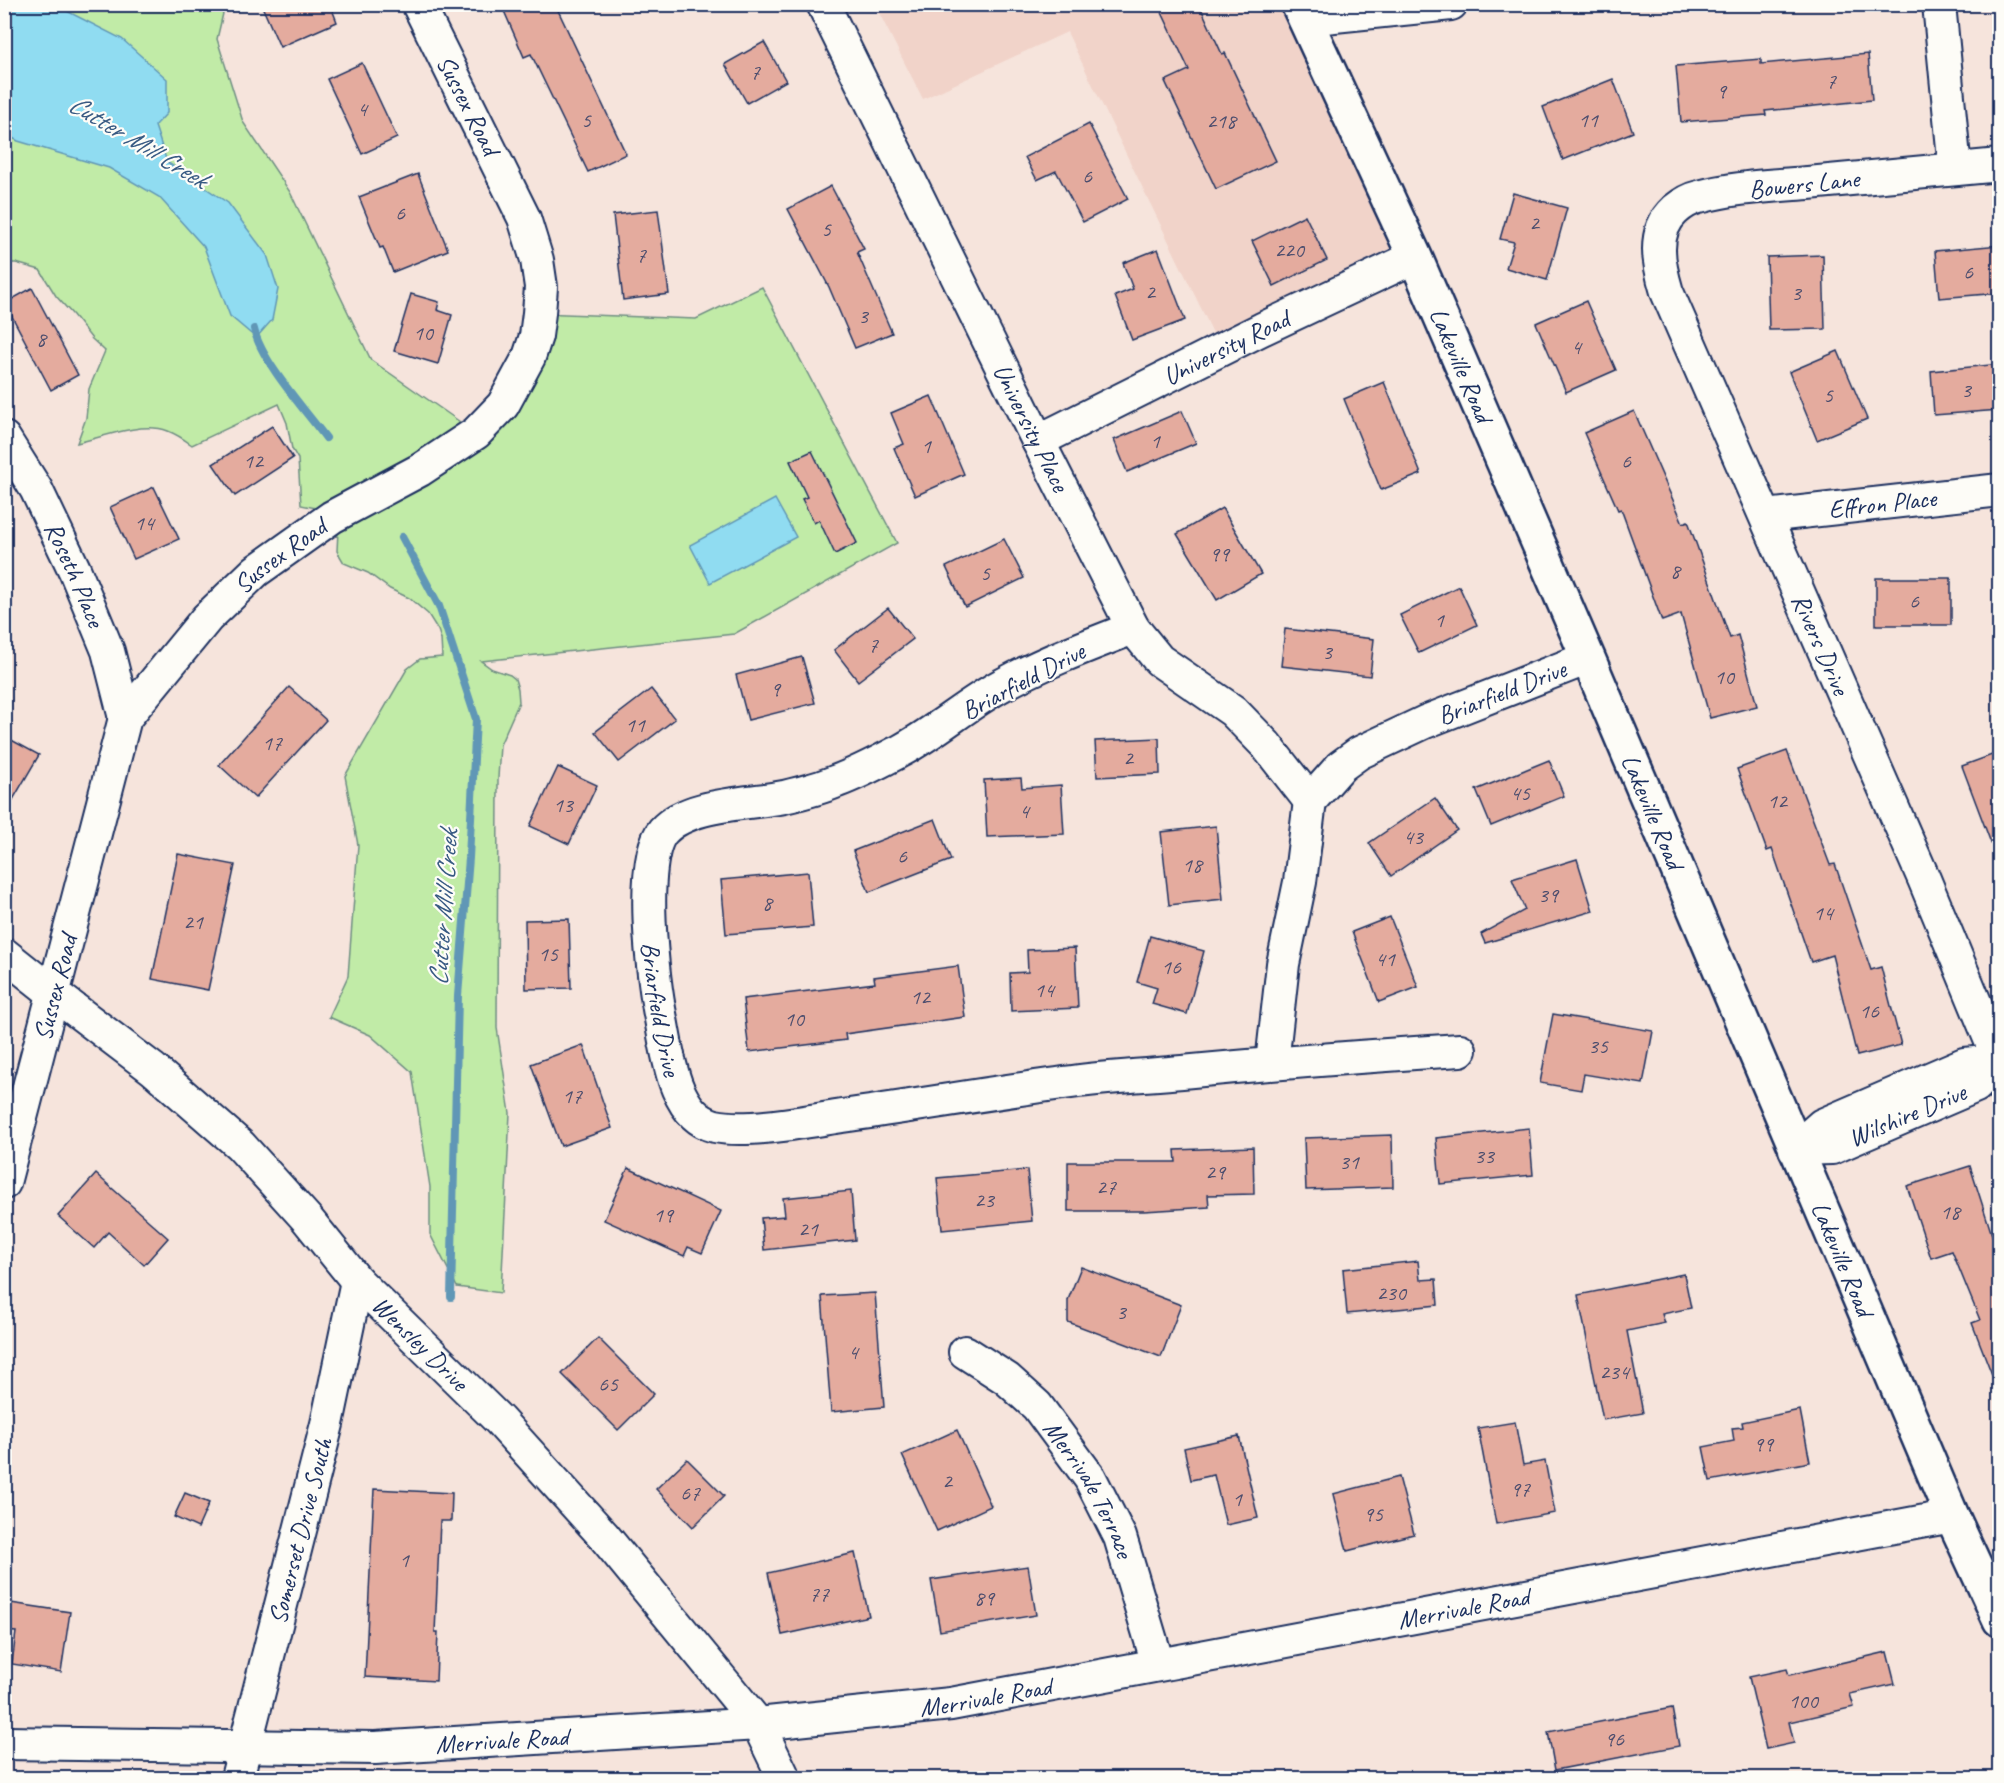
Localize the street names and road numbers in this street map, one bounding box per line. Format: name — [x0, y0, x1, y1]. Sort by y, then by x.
street label: Sussex Road — [429, 50, 509, 164]
street label: Bowers Lane — [1747, 162, 1863, 206]
street label: University Road — [1157, 301, 1298, 392]
street label: Lakeville Road — [1422, 302, 1502, 430]
street label: University Place — [986, 358, 1078, 498]
street label: Effron Place — [1827, 481, 1939, 525]
street label: Sussex Road — [226, 508, 336, 601]
street label: Roseth Place — [37, 516, 114, 634]
street label: Rivers Drive — [1784, 588, 1859, 702]
street label: Briarfield Drive — [956, 634, 1092, 727]
street label: Briarfield Drive — [1432, 651, 1572, 732]
street label: Lakeville Road — [1614, 749, 1693, 877]
street label: Sussex Road — [25, 928, 85, 1044]
street label: Briarfield Drive — [634, 941, 689, 1082]
street label: Wilshire Drive — [1843, 1075, 1972, 1155]
street label: Lakeville Road — [1804, 1196, 1883, 1324]
street label: Wensley Drive — [365, 1289, 478, 1399]
street label: Merrivale Terrace — [1036, 1413, 1142, 1564]
street label: Somerset Drive South — [260, 1433, 340, 1627]
street label: Merrivale Road — [1395, 1579, 1535, 1636]
street label: Merrivale Road — [918, 1668, 1058, 1724]
street label: Merrivale Road — [434, 1719, 573, 1761]

